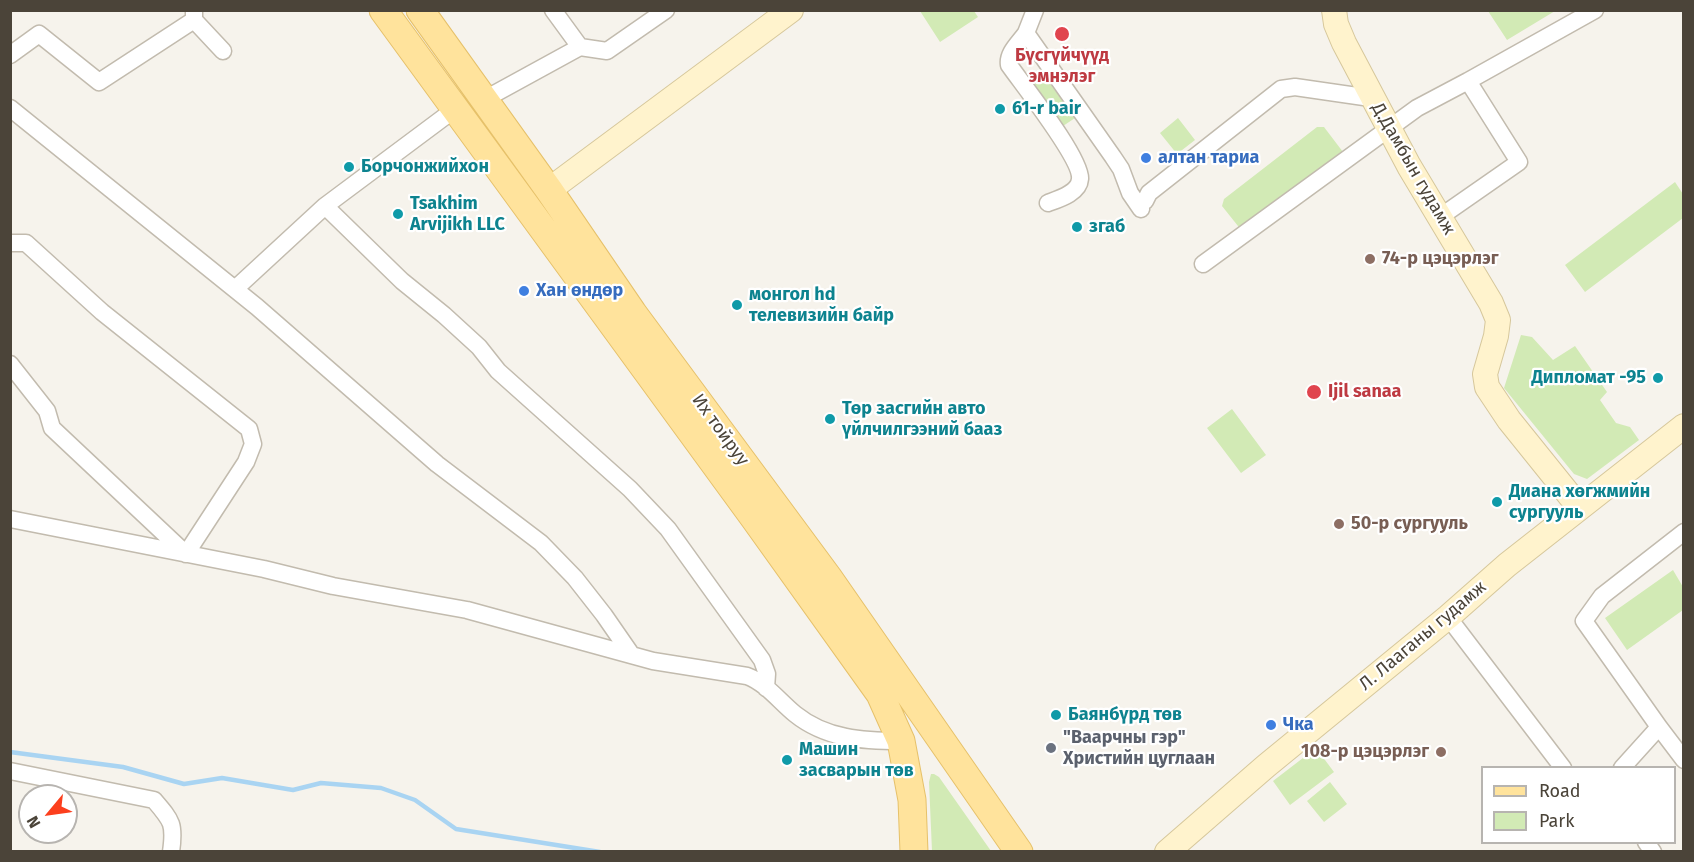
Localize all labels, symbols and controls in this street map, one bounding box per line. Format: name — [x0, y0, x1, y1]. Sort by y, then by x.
marker: Бүсгүйчүүд эмнэлэг — [1053, 25, 1071, 43]
place label: Бүсгүйчүүд эмнэлэг — [1015, 45, 1109, 88]
place label: 61-r bair — [1012, 98, 1081, 120]
street label: Д.Дамбын гудамж — [1366, 99, 1460, 239]
marker: 61-r bair — [993, 102, 1007, 116]
place label: алтан тариа — [1158, 147, 1259, 169]
marker: алтан тариа — [1139, 151, 1153, 165]
place label: Борчонжийхон — [361, 156, 489, 178]
marker: Борчонжийхон — [342, 160, 356, 174]
place label: Tsakhim Arvijikh LLC — [410, 193, 505, 236]
marker: Tsakhim Arvijikh LLC — [391, 207, 405, 221]
place label: згаб — [1089, 216, 1125, 238]
marker: згаб — [1070, 220, 1084, 234]
place label: 74-р цэцэрлэг — [1382, 248, 1498, 270]
marker: 74-р цэцэрлэг — [1363, 252, 1377, 266]
place label: Хан өндөр — [536, 280, 623, 302]
marker: Хан өндөр — [517, 284, 531, 298]
place label: монгол hd телевизийн байр — [749, 284, 894, 326]
marker: монгол hd телевизийн байр — [730, 298, 744, 312]
place label: Дипломат -95 — [1532, 367, 1646, 389]
marker: Дипломат -95 — [1651, 371, 1665, 385]
place label: Ijil sanaa — [1328, 381, 1401, 403]
marker: Ijil sanaa — [1305, 383, 1323, 401]
street label: Их тойруу — [687, 390, 753, 470]
place label: Төр засгийн авто үйлчилгээний бааз — [842, 398, 1002, 440]
marker: Төр засгийн авто үйлчилгээний бааз — [823, 412, 837, 426]
place label: Диана хөгжмийн сургууль — [1509, 481, 1650, 524]
marker: Диана хөгжмийн сургууль — [1490, 495, 1504, 509]
place label: 50-р сургууль — [1351, 513, 1468, 535]
marker: 50-р сургууль — [1332, 517, 1346, 531]
street label: Л. Лааганы гудамж — [1355, 577, 1491, 695]
place label: Баянбүрд төв — [1068, 704, 1182, 726]
marker: Баянбүрд төв — [1049, 708, 1063, 722]
place label: Чка — [1283, 714, 1314, 736]
marker: Чка — [1264, 718, 1278, 732]
place label: "Ваарчны гэр" Христийн цуглаан — [1063, 727, 1215, 770]
place label: Машин засварын төв — [799, 739, 914, 782]
marker: "Ваарчны гэр" Христийн цуглаан — [1044, 741, 1058, 755]
place label: 108-р цэцэрлэг — [1301, 741, 1429, 763]
marker: 108-р цэцэрлэг — [1434, 745, 1448, 759]
marker: Машин засварын төв — [780, 753, 794, 767]
legend — [1481, 766, 1676, 844]
text: Road — [1539, 780, 1581, 802]
north arrow — [18, 784, 78, 844]
text: Park — [1539, 810, 1574, 832]
text: N — [23, 813, 44, 831]

